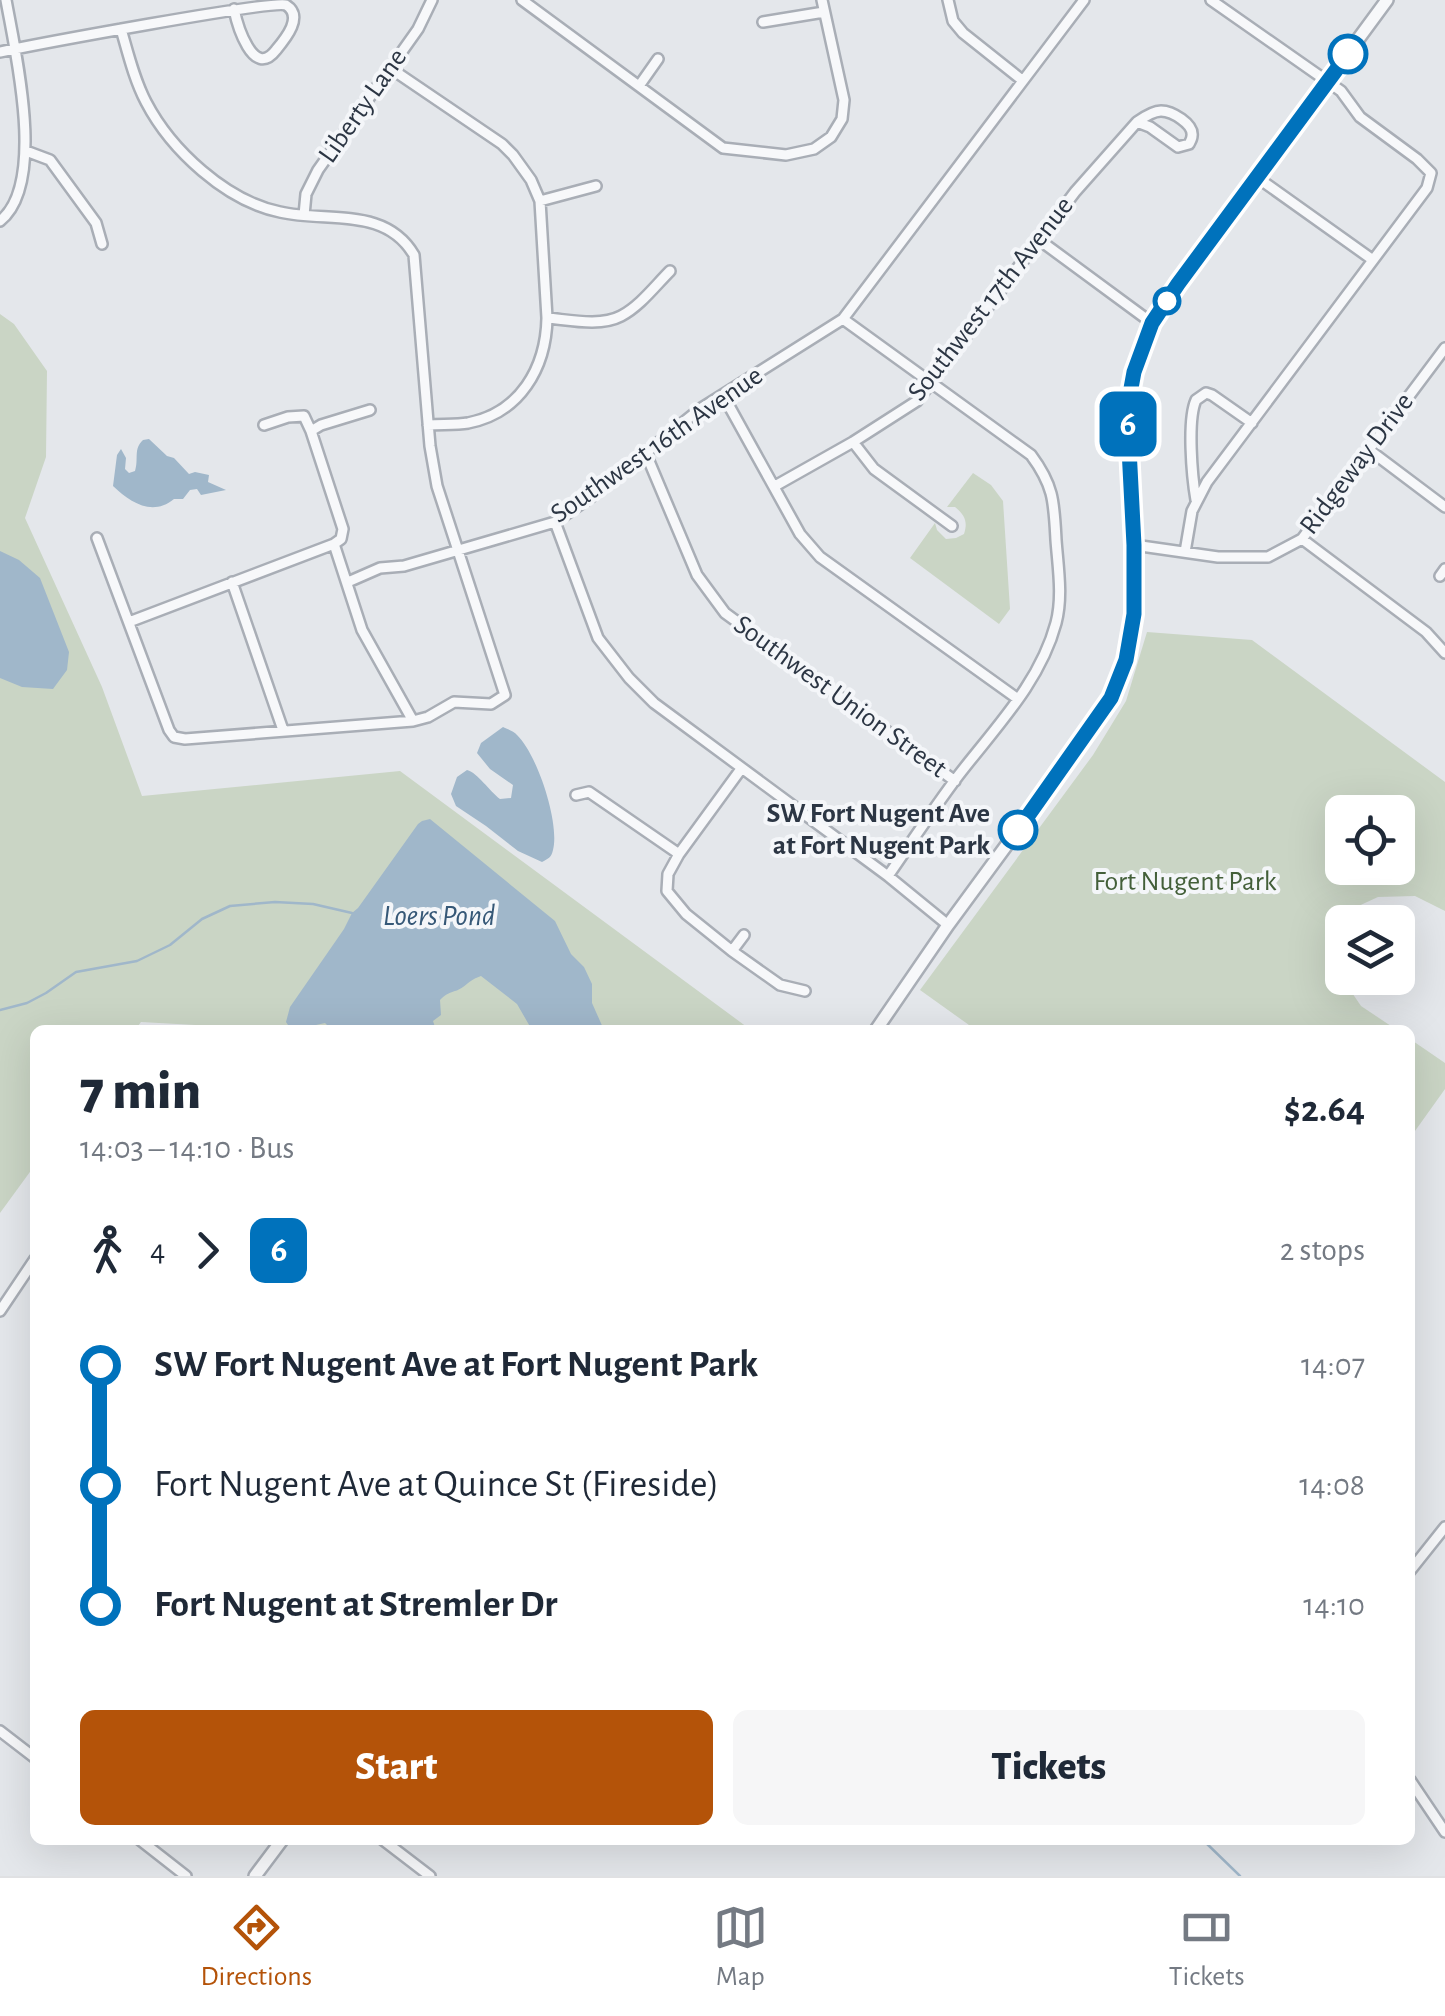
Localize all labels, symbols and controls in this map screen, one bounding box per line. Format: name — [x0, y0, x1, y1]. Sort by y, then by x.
unlabelled marker — [1329, 35, 1367, 73]
street label: Liberty Lane — [314, 44, 412, 168]
street label: Southwest 17th Avenue — [903, 192, 1079, 406]
unlabelled marker — [1154, 288, 1180, 314]
street label: Southwest 16th Avenue — [546, 361, 768, 529]
street label: Ridgeway Drive — [1295, 388, 1419, 540]
line badge: 6 — [1096, 392, 1160, 456]
text: 6 — [1120, 407, 1136, 442]
street label: Southwest Union Street — [728, 611, 952, 783]
map controls — [1325, 795, 1415, 995]
button: locate — [1325, 795, 1415, 885]
place label: SW Fort Nugent Ave at Fort Nugent Park — [766, 800, 990, 860]
marker: SW Fort Nugent Ave at Fort Nugent Park — [999, 811, 1037, 849]
park label: Fort Nugent Park — [1093, 868, 1277, 896]
water label: Loers Pond — [383, 901, 495, 931]
button: layers — [1325, 905, 1415, 995]
text: 7 min — [80, 1064, 201, 1119]
text: $2.64 — [1284, 1091, 1365, 1129]
text: 14:03 – 14:10 · Bus — [80, 1132, 294, 1164]
icon: walk — [80, 1223, 135, 1278]
icon: forward — [180, 1223, 235, 1278]
text: 6 — [270, 1233, 287, 1268]
text: 4 — [150, 1234, 165, 1266]
text: 2 stops — [1280, 1234, 1365, 1266]
text: SW Fort Nugent Ave at Fort Nugent Park — [154, 1346, 758, 1384]
text: 14:07 — [1301, 1349, 1365, 1381]
text: Fort Nugent Ave at Quince St (Fireside) — [154, 1466, 719, 1504]
text: 14:08 — [1299, 1469, 1365, 1501]
text: Fort Nugent at Stremler Dr — [154, 1586, 558, 1624]
text: 14:10 — [1303, 1589, 1365, 1621]
button: Start — [80, 1710, 713, 1825]
button: Tickets — [733, 1710, 1365, 1825]
tab: Directions — [200, 1900, 312, 1994]
tab: Map — [713, 1900, 768, 1994]
tab: Tickets — [1169, 1900, 1245, 1994]

